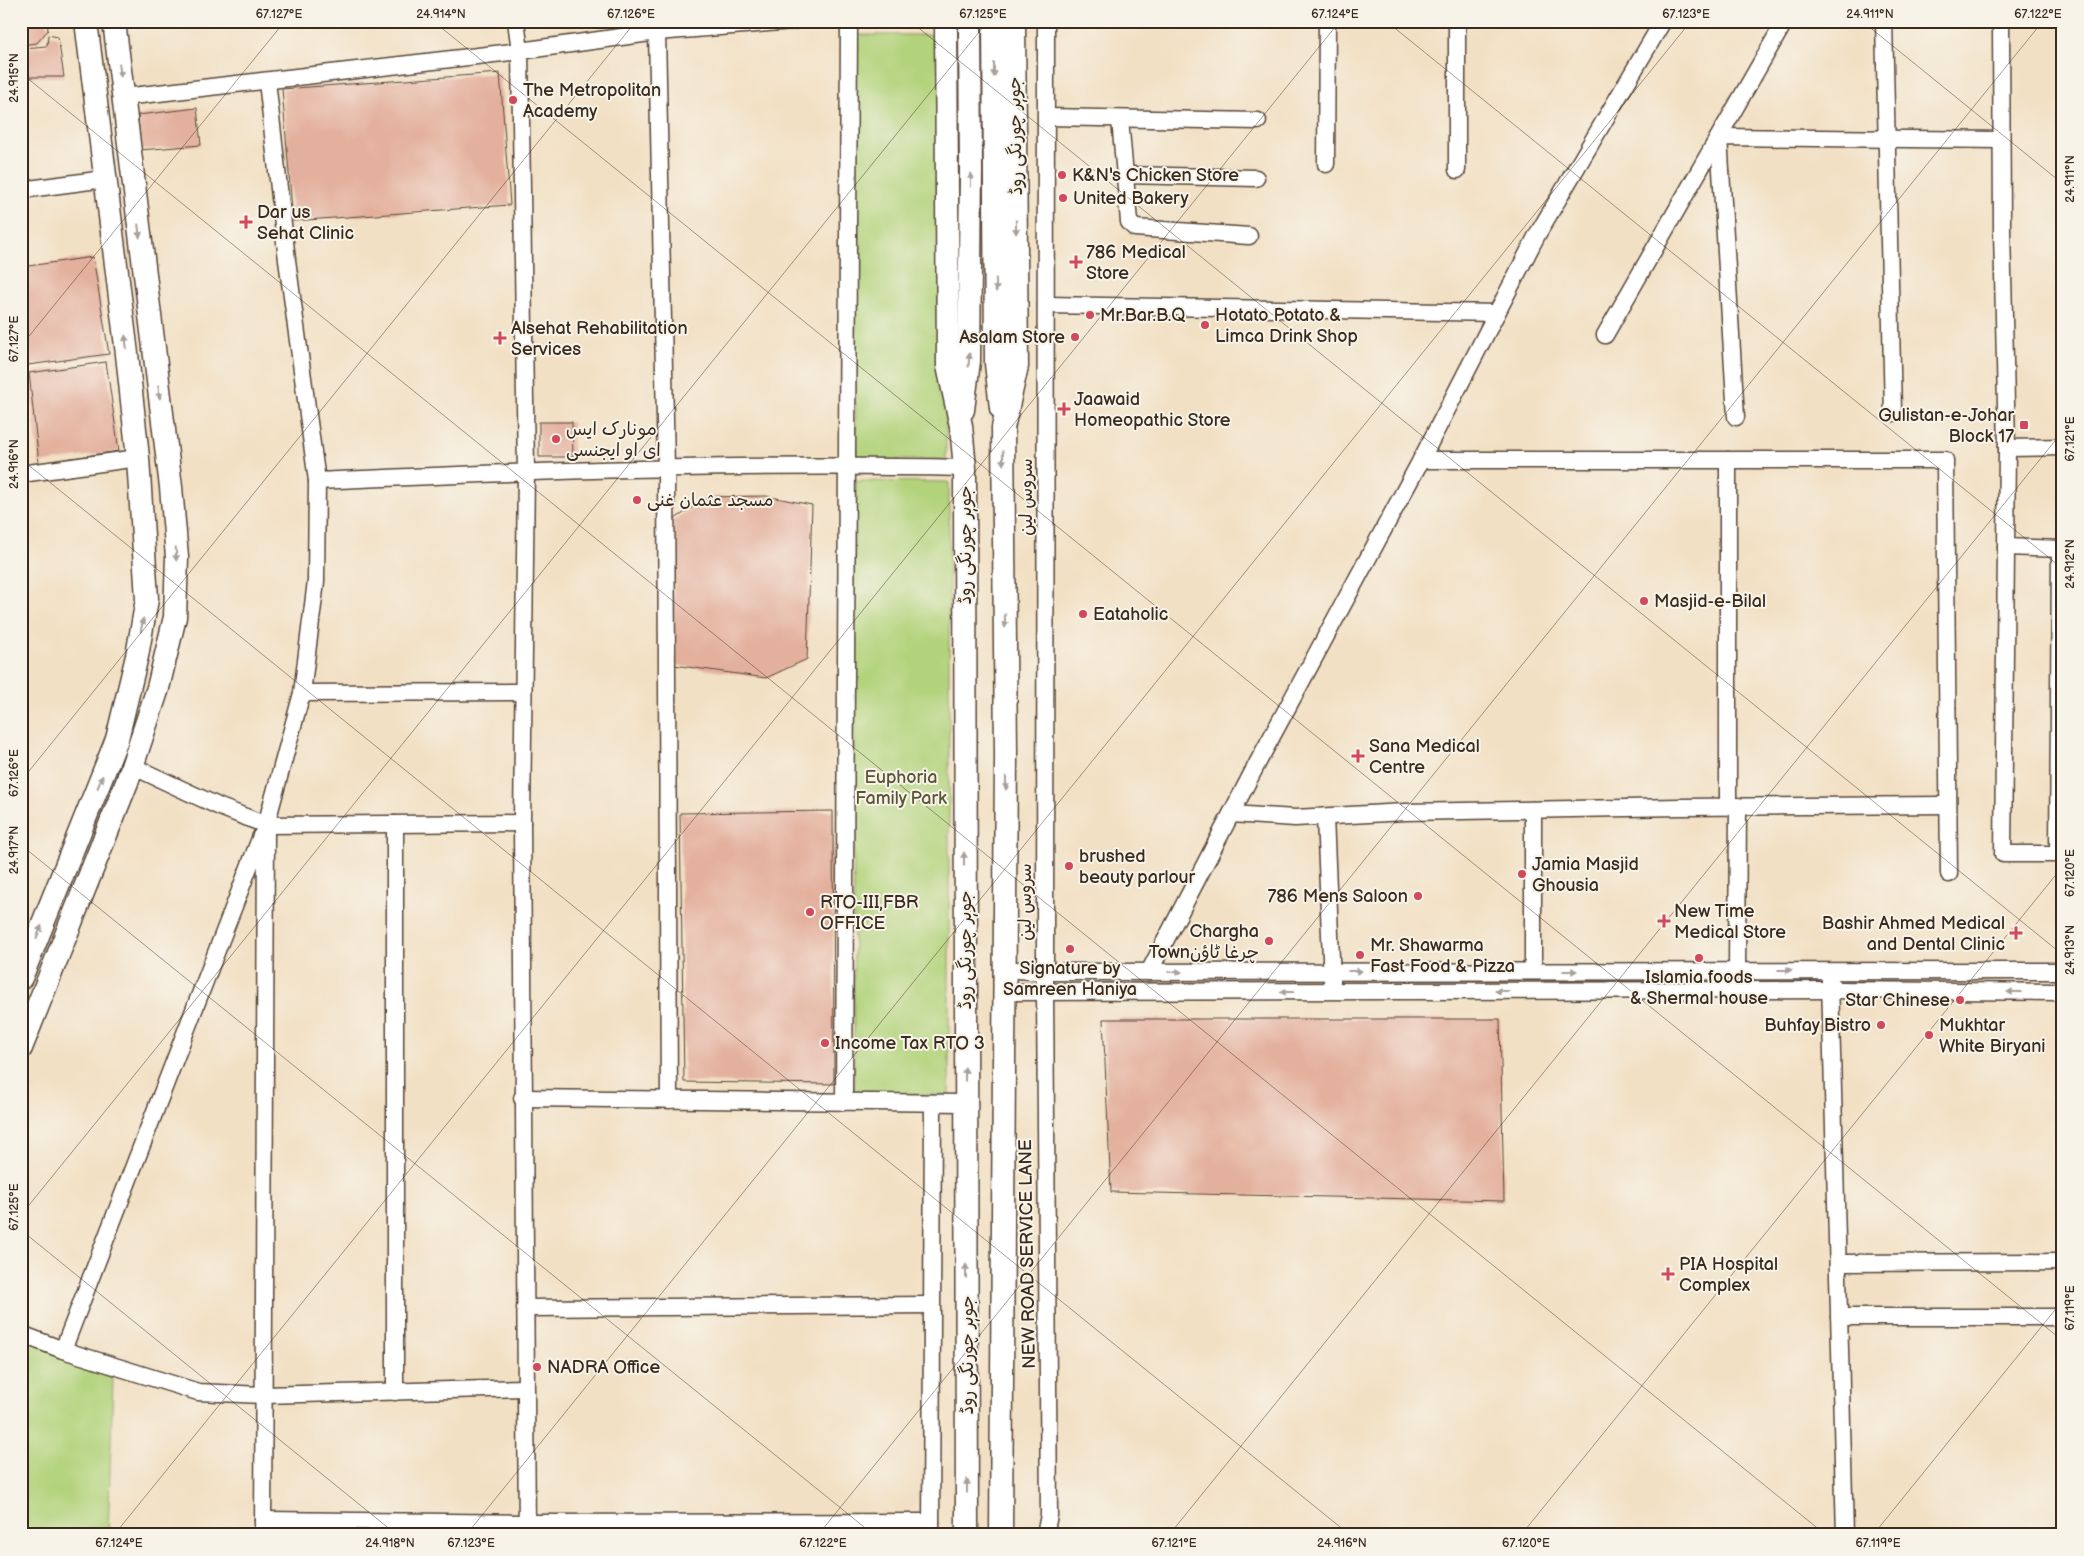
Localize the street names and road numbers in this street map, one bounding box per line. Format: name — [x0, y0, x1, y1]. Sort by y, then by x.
street label: جوہر چورنگی روڈ — [1004, 76, 1029, 196]
street label: سروس لین — [1016, 458, 1037, 536]
street label: جوہر چورنگی روڈ — [955, 486, 978, 604]
street label: سروس لین — [1015, 863, 1036, 941]
street label: جوہر چورنگی روڈ — [955, 891, 978, 1009]
street label: NEW ROAD SERVICE LANE — [1015, 1139, 1040, 1369]
street label: جوہر چورنگی روڈ — [957, 1296, 980, 1414]

